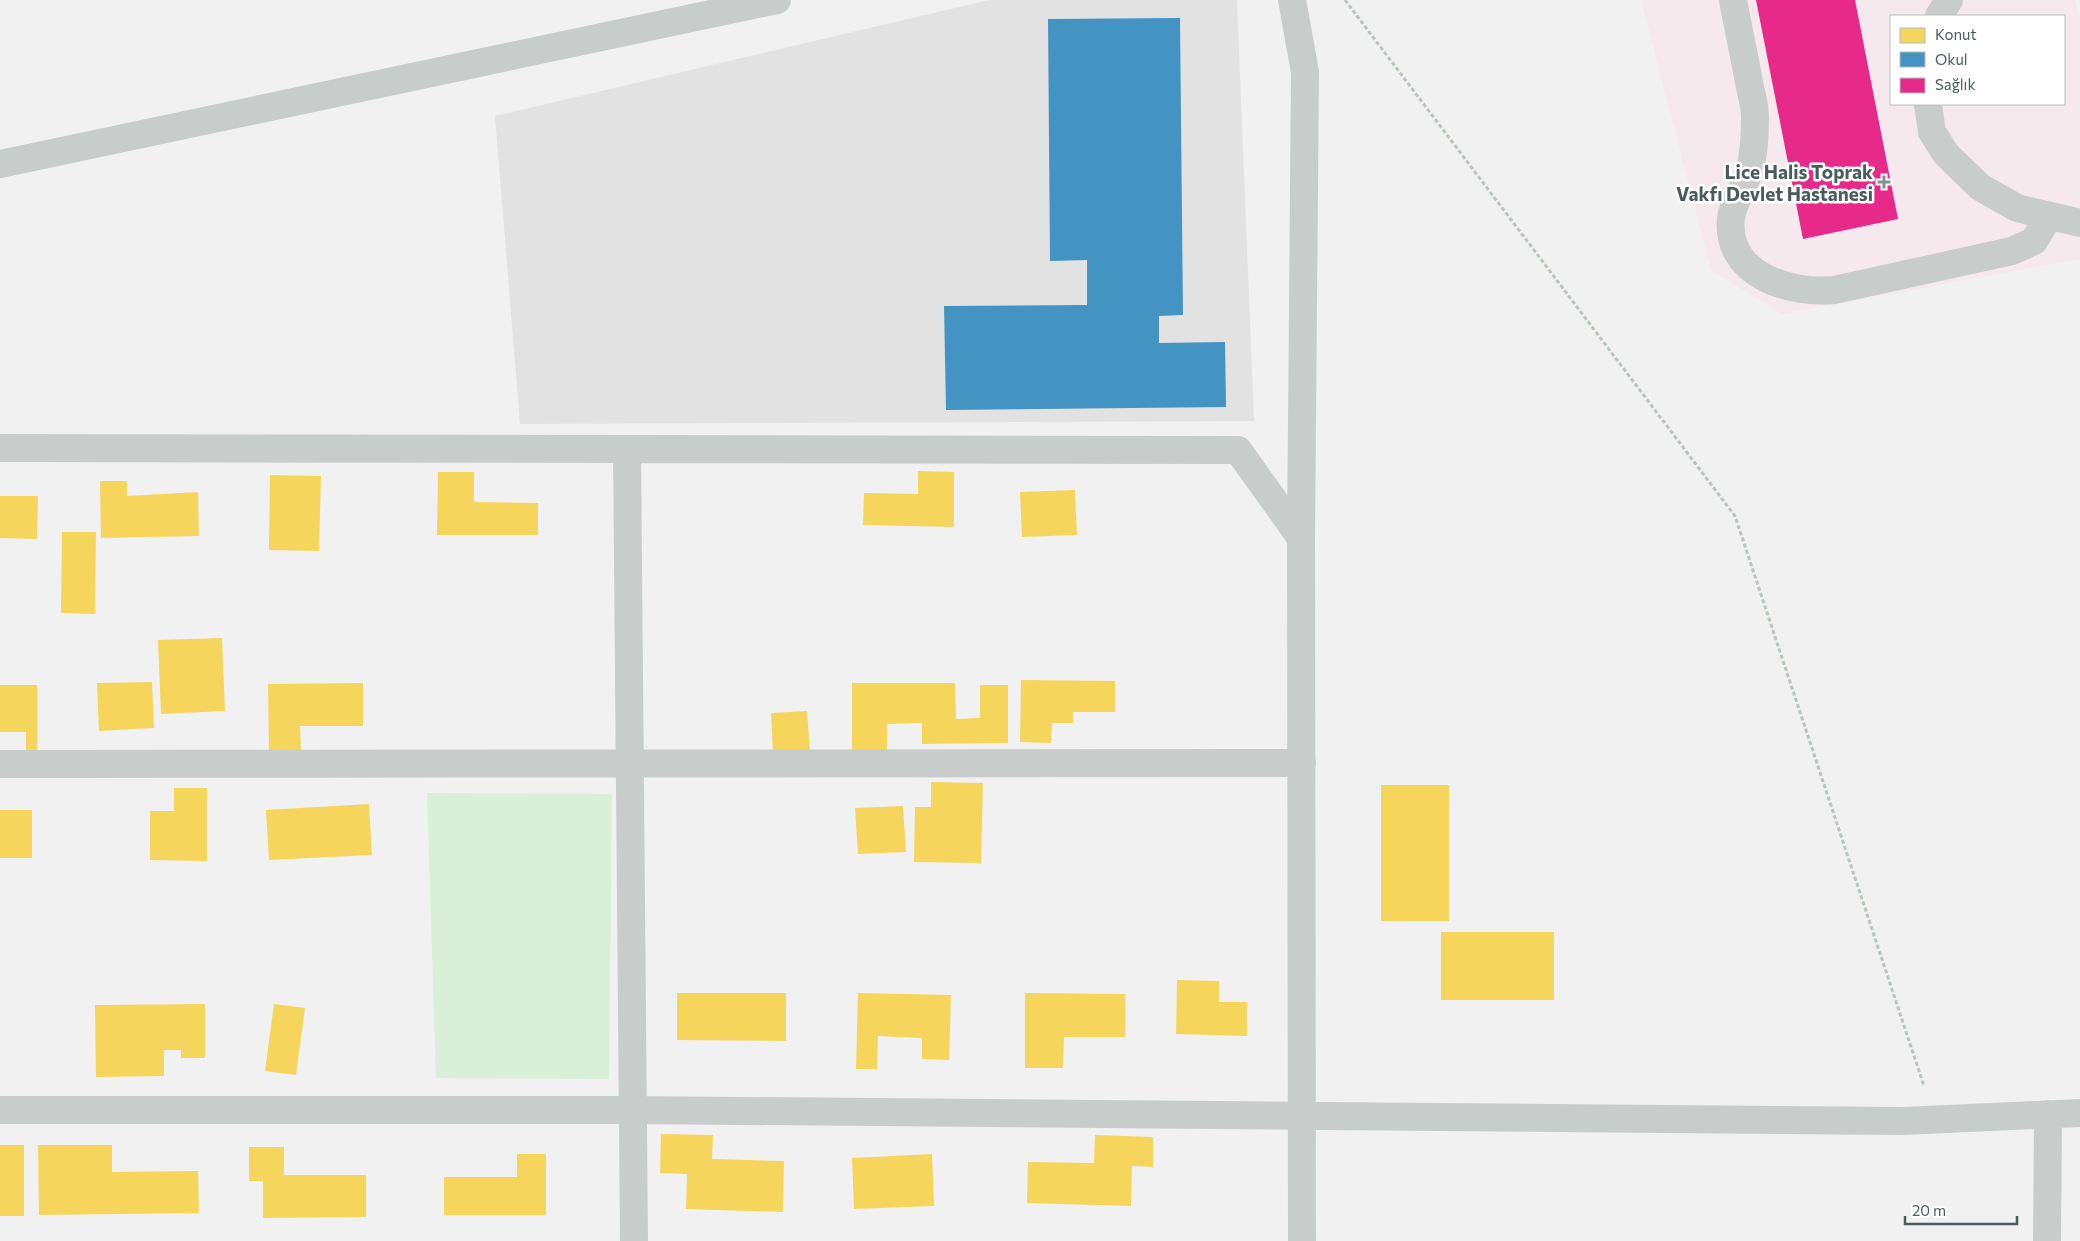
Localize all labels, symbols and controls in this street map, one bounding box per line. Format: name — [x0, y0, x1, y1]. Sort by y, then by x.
legend — [1890, 15, 2065, 105]
text: Konut — [1935, 25, 1977, 43]
text: Okul — [1935, 50, 1968, 68]
text: Sağlık — [1935, 75, 1976, 93]
place label: Lice Halis Toprak Vakfı Devlet Hastanesi — [1676, 160, 1873, 205]
marker: Lice Halis Toprak Vakfı Devlet Hastanesi — [1877, 175, 1891, 189]
scale bar — [1905, 1194, 2018, 1226]
text: 20 m — [1912, 1201, 1946, 1219]

